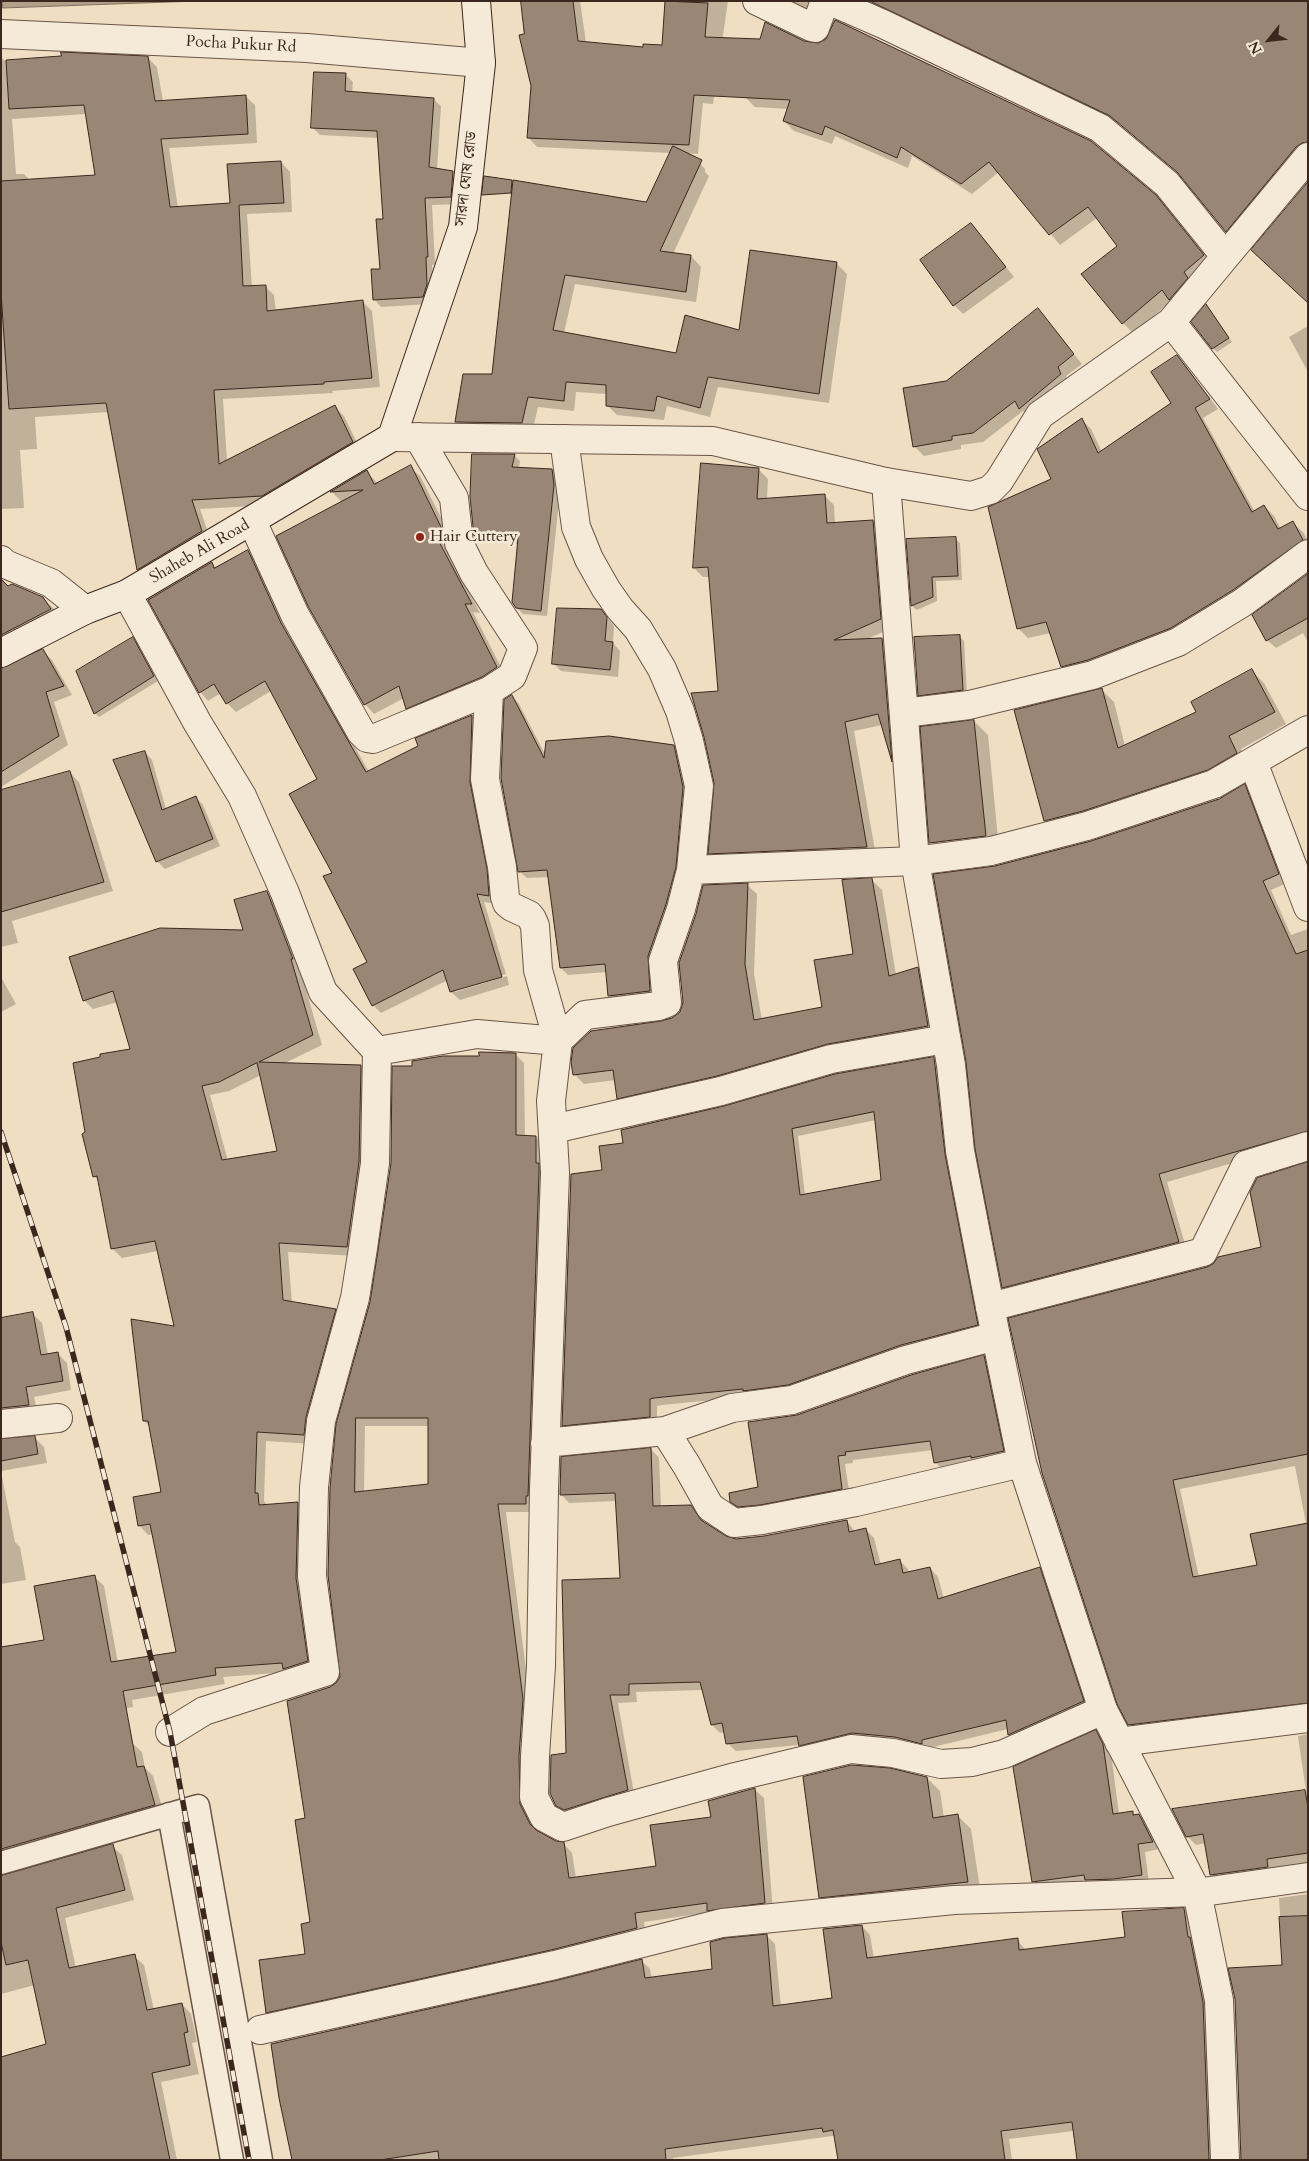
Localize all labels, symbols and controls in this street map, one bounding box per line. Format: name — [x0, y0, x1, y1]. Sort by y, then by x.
north arrow — [1244, 15, 1294, 65]
street label: Pocha Pukur Rd — [185, 33, 297, 57]
text: N — [1244, 38, 1267, 57]
street label: সারদা ঘোষ রোড — [452, 131, 482, 227]
street label: Shaheb Ali Road — [147, 516, 253, 588]
place label: Hair Cuttery — [430, 527, 518, 547]
marker: Hair Cuttery — [414, 531, 426, 543]

